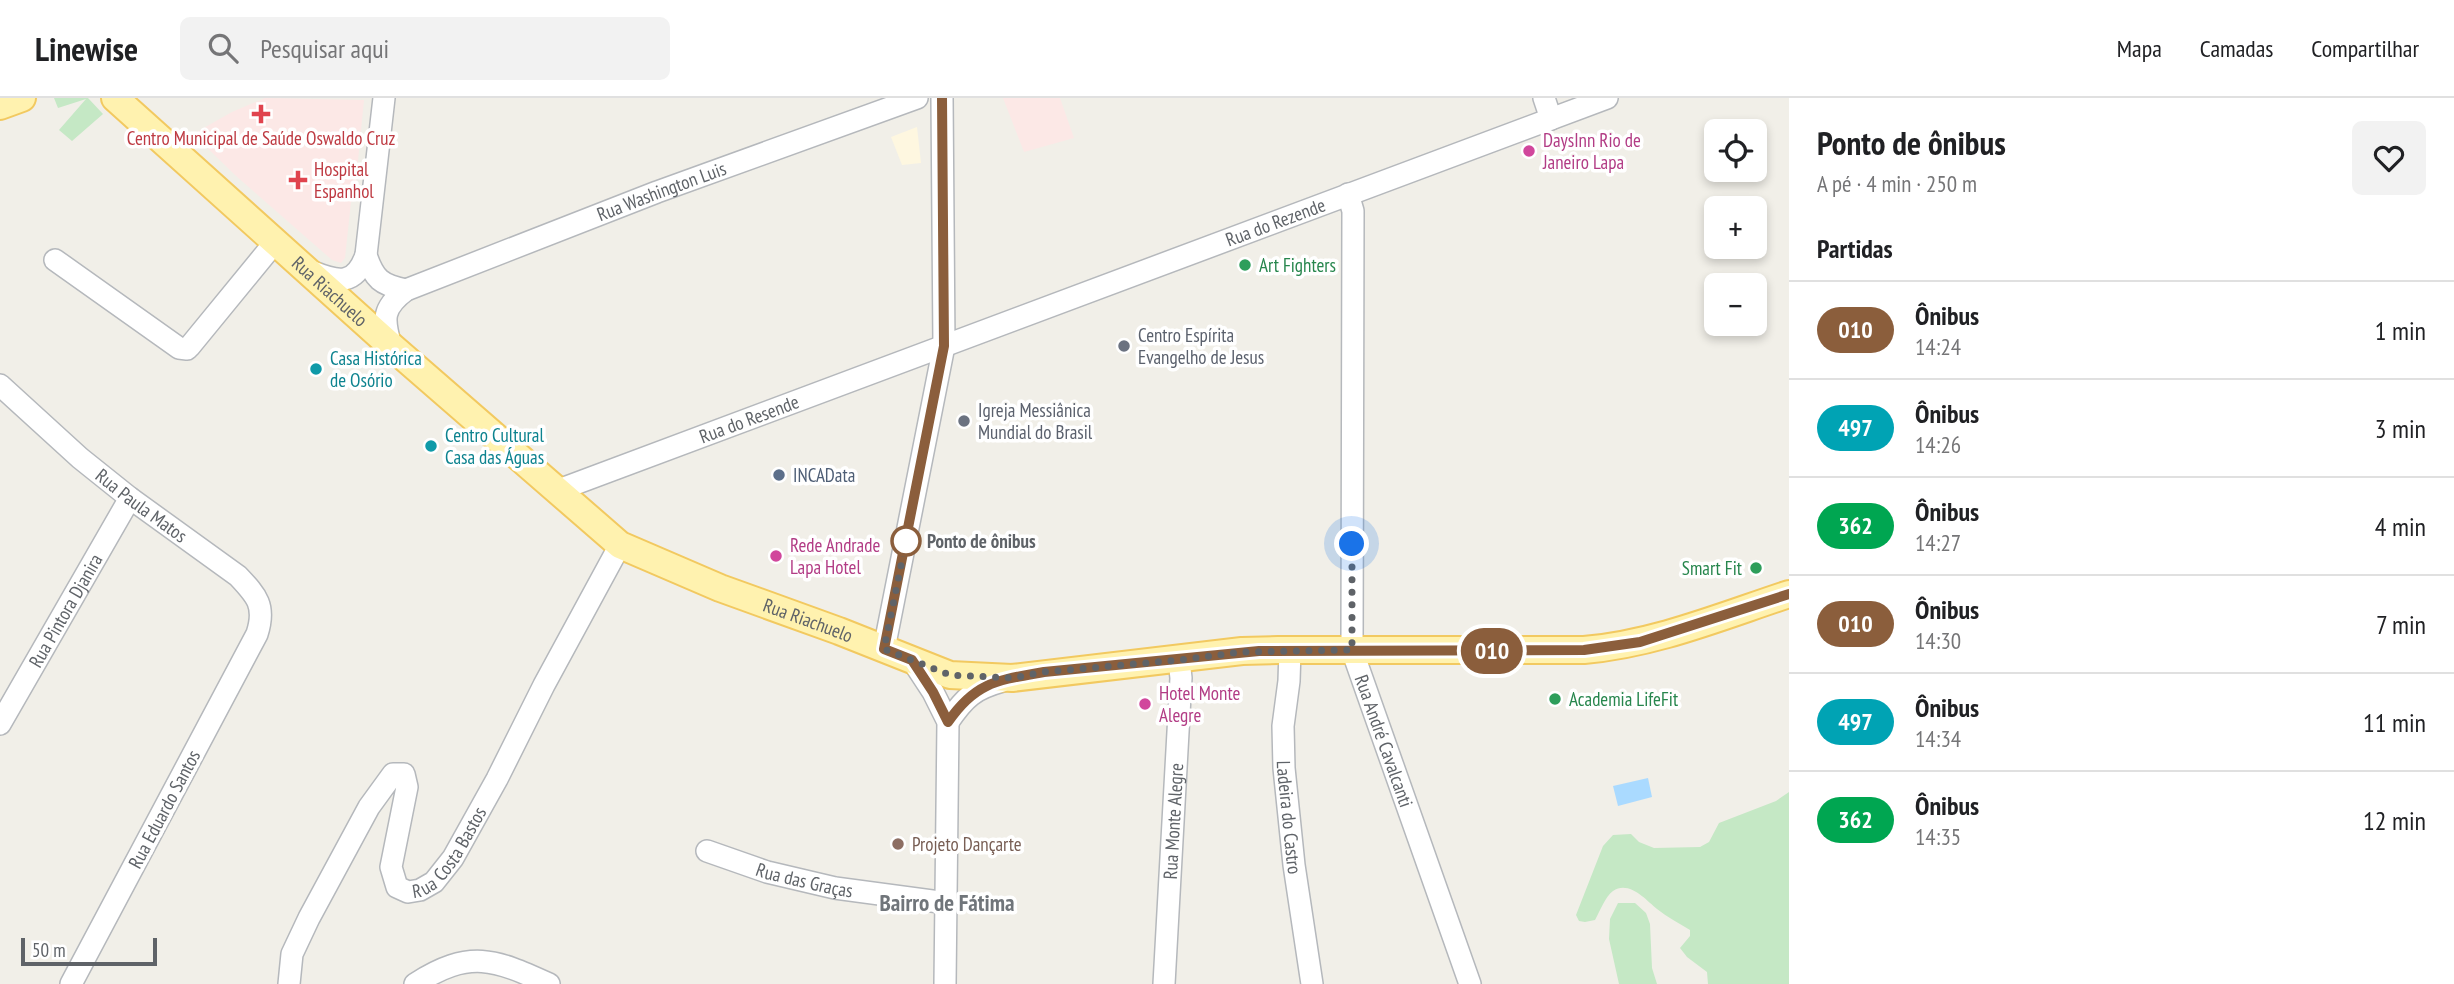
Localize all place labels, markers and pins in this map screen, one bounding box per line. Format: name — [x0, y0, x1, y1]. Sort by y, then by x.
marker: Centro Municipal de Saúde Oswaldo Cruz — [251, 104, 271, 124]
place label: Centro Municipal de Saúde Oswaldo Cruz — [127, 126, 395, 150]
place label: DaysInn Rio de Janeiro Lapa — [1542, 128, 1641, 174]
marker: DaysInn Rio de Janeiro Lapa — [1521, 143, 1537, 159]
place label: Hospital Espanhol — [314, 157, 374, 203]
marker: Hospital Espanhol — [288, 170, 308, 190]
place label: Art Fighters — [1259, 253, 1336, 277]
marker: Art Fighters — [1237, 257, 1253, 273]
place label: Centro Espírita Evangelho de Jesus — [1138, 323, 1264, 369]
marker: Centro Espírita Evangelho de Jesus — [1116, 338, 1132, 354]
place label: Casa Histórica de Osório — [330, 346, 422, 392]
marker: Casa Histórica de Osório — [308, 361, 324, 377]
place label: Igreja Messiânica Mundial do Brasil — [978, 398, 1093, 444]
marker: Igreja Messiânica Mundial do Brasil — [956, 413, 972, 429]
place label: Centro Cultural Casa das Águas — [445, 423, 544, 469]
marker: Centro Cultural Casa das Águas — [423, 438, 439, 454]
place label: INCAData — [793, 463, 855, 487]
marker: INCAData — [771, 467, 787, 483]
marker: Ponto de ônibus — [891, 526, 921, 556]
place label: Ponto de ônibus — [927, 529, 1036, 553]
place label: Rede Andrade Lapa Hotel — [790, 533, 880, 579]
marker: Rede Andrade Lapa Hotel — [768, 548, 784, 564]
place label: Smart Fit — [1682, 556, 1743, 580]
marker: Smart Fit — [1748, 560, 1764, 576]
place label: Hotel Monte Alegre — [1159, 681, 1240, 727]
place label: Academia LifeFit — [1569, 687, 1679, 711]
marker: Academia LifeFit — [1547, 691, 1563, 707]
marker: Hotel Monte Alegre — [1137, 696, 1153, 712]
place label: Projeto Dançarte — [912, 832, 1022, 856]
marker: Projeto Dançarte — [890, 836, 906, 852]

